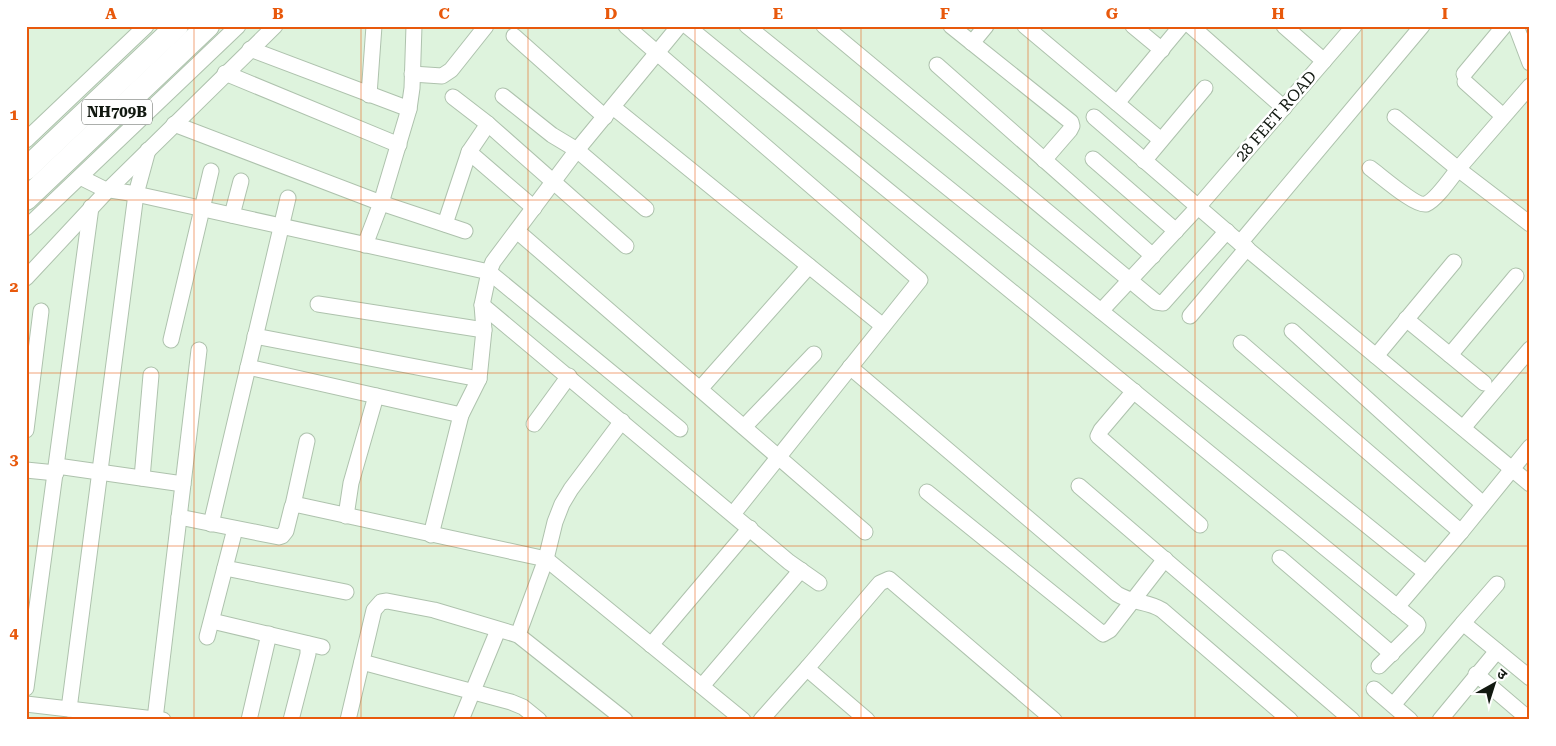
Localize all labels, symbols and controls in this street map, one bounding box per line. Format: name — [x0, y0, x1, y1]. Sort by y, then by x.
text: A — [105, 4, 117, 23]
text: B — [272, 4, 284, 23]
text: C — [438, 4, 450, 23]
text: D — [605, 4, 618, 23]
text: E — [773, 4, 783, 23]
text: F — [940, 4, 950, 23]
text: G — [1106, 4, 1119, 23]
text: H — [1271, 4, 1285, 23]
text: I — [1442, 4, 1448, 23]
street label: 28 FEET ROAD — [1232, 67, 1320, 165]
road number: NH709B — [82, 100, 152, 124]
text: 1 — [10, 105, 19, 124]
text: 2 — [10, 277, 19, 296]
text: 3 — [10, 450, 19, 469]
text: 4 — [10, 623, 19, 642]
north arrow — [1468, 658, 1518, 708]
text: उ — [1494, 665, 1511, 683]

